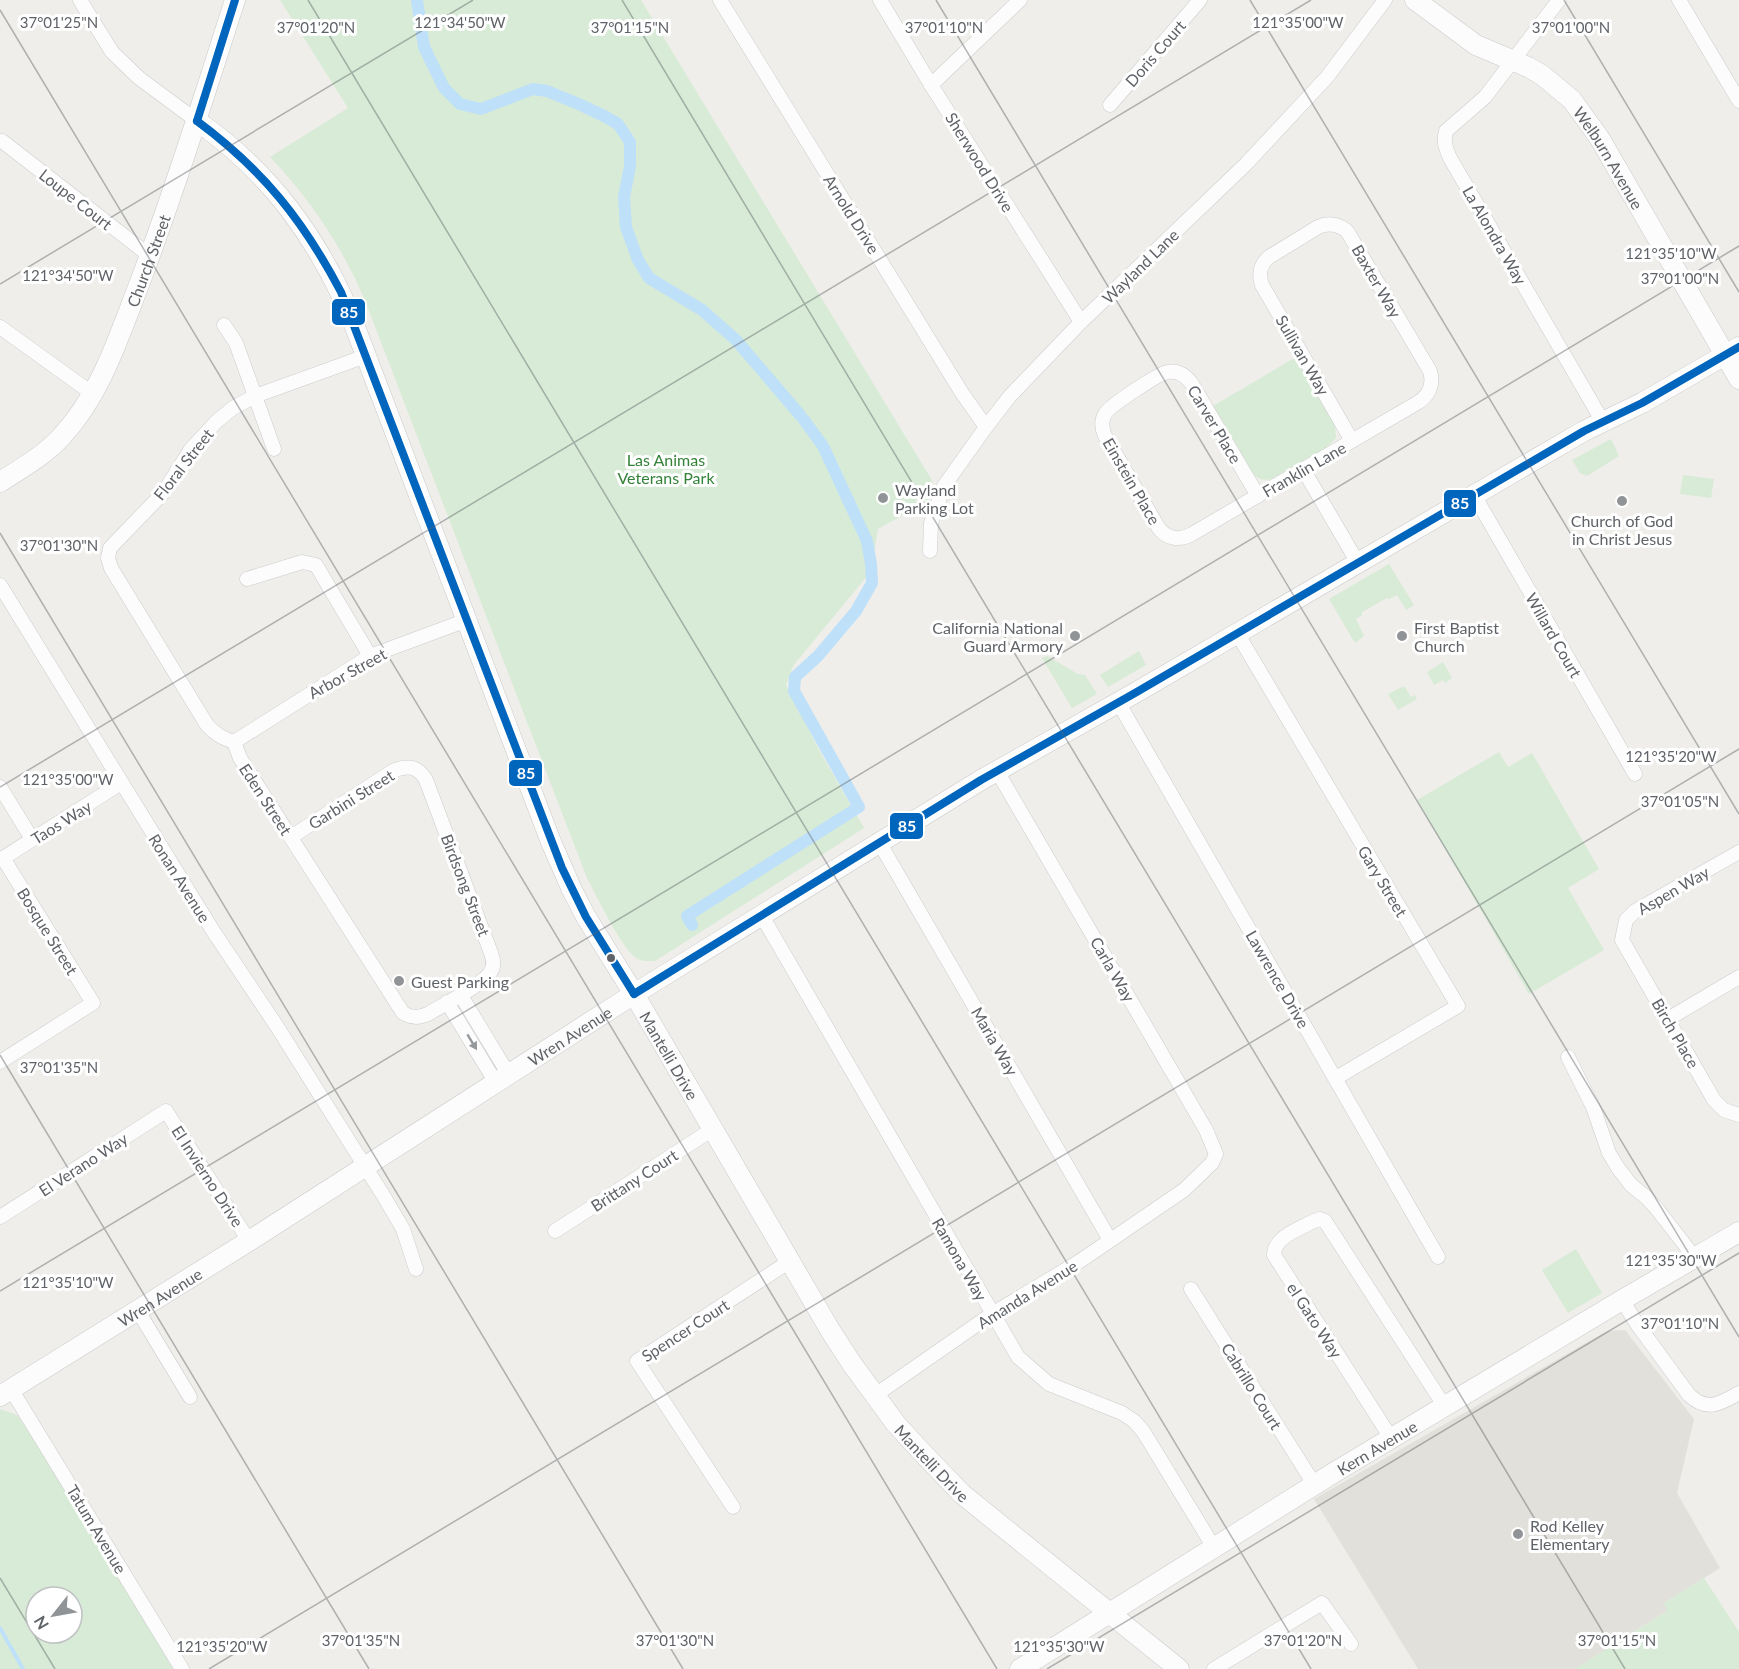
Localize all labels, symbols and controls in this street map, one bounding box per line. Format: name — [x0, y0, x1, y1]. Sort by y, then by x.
text: 37°01'25"N — [20, 13, 98, 31]
text: 121°34'50"W — [414, 13, 506, 31]
text: 121°35'00"W — [1252, 13, 1344, 31]
street label: Doris Court — [1121, 16, 1189, 90]
text: 37°01'20"N — [277, 18, 355, 36]
text: 37°01'15"N — [591, 18, 669, 36]
text: 37°01'10"N — [905, 18, 983, 36]
text: 37°01'00"N — [1532, 18, 1610, 36]
street label: Welburn Avenue — [1570, 103, 1648, 212]
street label: Sherwood Drive — [942, 109, 1018, 215]
street label: Loupe Court — [36, 165, 116, 233]
street label: Arnold Drive — [820, 171, 884, 257]
street label: La Alondra Way — [1459, 182, 1531, 288]
street label: Church Street — [122, 212, 173, 309]
street label: Wayland Lane — [1098, 225, 1182, 307]
street label: Baxter Way — [1348, 241, 1406, 322]
text: 121°35'10"W — [1625, 244, 1717, 262]
text: 121°34'50"W — [22, 266, 114, 284]
text: 37°01'00"N — [1641, 269, 1719, 287]
line badge: 85 — [331, 298, 366, 326]
text: 85 — [340, 302, 358, 321]
street label: Sullivan Way — [1272, 312, 1334, 399]
street label: Carver Place — [1184, 381, 1246, 467]
street label: Floral Street — [149, 424, 217, 503]
street label: Einstein Place — [1099, 434, 1165, 528]
street label: Franklin Lane — [1259, 437, 1349, 501]
park label: Las Animas Veterans Park — [617, 450, 715, 487]
place label: Wayland Parking Lot — [895, 480, 974, 517]
line badge: 85 — [1443, 489, 1477, 518]
marker: Wayland Parking Lot — [876, 491, 890, 505]
text: 85 — [1451, 493, 1469, 512]
marker: Church of God in Christ Jesus — [1615, 494, 1629, 508]
place label: Church of God in Christ Jesus — [1571, 511, 1673, 548]
text: 37°01'30"N — [20, 536, 98, 554]
street label: Willard Court — [1522, 589, 1586, 681]
place label: California National Guard Armory — [932, 618, 1064, 655]
place label: First Baptist Church — [1414, 618, 1499, 655]
marker: California National Guard Armory — [1068, 629, 1082, 643]
marker: First Baptist Church — [1395, 629, 1409, 643]
street label: Arbor Street — [305, 644, 390, 702]
text: 121°35'20"W — [1625, 747, 1717, 765]
line badge: 85 — [508, 759, 543, 787]
street label: Eden Street — [236, 760, 296, 839]
text: 85 — [517, 763, 535, 782]
street label: Garbini Street — [305, 765, 397, 833]
text: 121°35'00"W — [22, 770, 114, 788]
text: 37°01'05"N — [1641, 792, 1719, 810]
street label: Taos Way — [27, 796, 95, 848]
line badge: 85 — [889, 812, 924, 840]
text: 85 — [898, 816, 916, 835]
street label: Ronan Avenue — [145, 830, 215, 926]
street label: Birdsong Street — [438, 831, 494, 939]
street label: Gary Street — [1354, 842, 1412, 920]
street label: Aspen Way — [1634, 861, 1713, 918]
street label: Bosque Street — [14, 884, 82, 978]
street label: Lawrence Drive — [1242, 927, 1314, 1031]
street label: Carla Way — [1087, 933, 1140, 1005]
unlabelled marker — [605, 952, 617, 964]
place label: Guest Parking — [411, 972, 509, 991]
marker: Guest Parking — [392, 974, 406, 988]
street label: Birch Place — [1648, 995, 1704, 1071]
street label: Wren Avenue — [524, 1002, 615, 1069]
street label: Maria Way — [968, 1003, 1023, 1079]
street label: Mantelli Drive — [637, 1008, 703, 1103]
one-way arrow — [466, 1034, 477, 1051]
text: 37°01'35"N — [20, 1058, 98, 1076]
street label: El Invierno Drive — [168, 1122, 248, 1230]
street label: El Verano Way — [35, 1128, 131, 1200]
street label: Brittany Court — [587, 1145, 681, 1215]
street label: Ramona Way — [929, 1214, 992, 1304]
text: 121°35'30"W — [1625, 1251, 1717, 1269]
street label: Amanda Avenue — [974, 1256, 1080, 1332]
street label: Wren Avenue — [114, 1263, 205, 1330]
text: 121°35'10"W — [22, 1273, 114, 1291]
street label: el Gato Way — [1284, 1279, 1347, 1362]
street label: Spencer Court — [638, 1295, 733, 1365]
text: 37°01'10"N — [1641, 1314, 1719, 1332]
street label: Cabrillo Court — [1218, 1339, 1286, 1433]
street label: Kern Avenue — [1333, 1416, 1420, 1478]
street label: Mantelli Drive — [891, 1420, 973, 1505]
street label: Tatum Avenue — [63, 1481, 131, 1577]
place label: Rod Kelley Elementary — [1530, 1516, 1610, 1553]
marker: Rod Kelley Elementary — [1511, 1527, 1525, 1541]
north arrow — [24, 1585, 84, 1645]
text: N — [29, 1613, 52, 1633]
text: 37°01'35"N — [322, 1631, 400, 1649]
text: 37°01'30"N — [636, 1631, 714, 1649]
text: 37°01'20"N — [1264, 1631, 1342, 1649]
text: 37°01'15"N — [1578, 1631, 1656, 1649]
text: 121°35'20"W — [176, 1637, 268, 1655]
text: 121°35'30"W — [1013, 1637, 1105, 1655]

